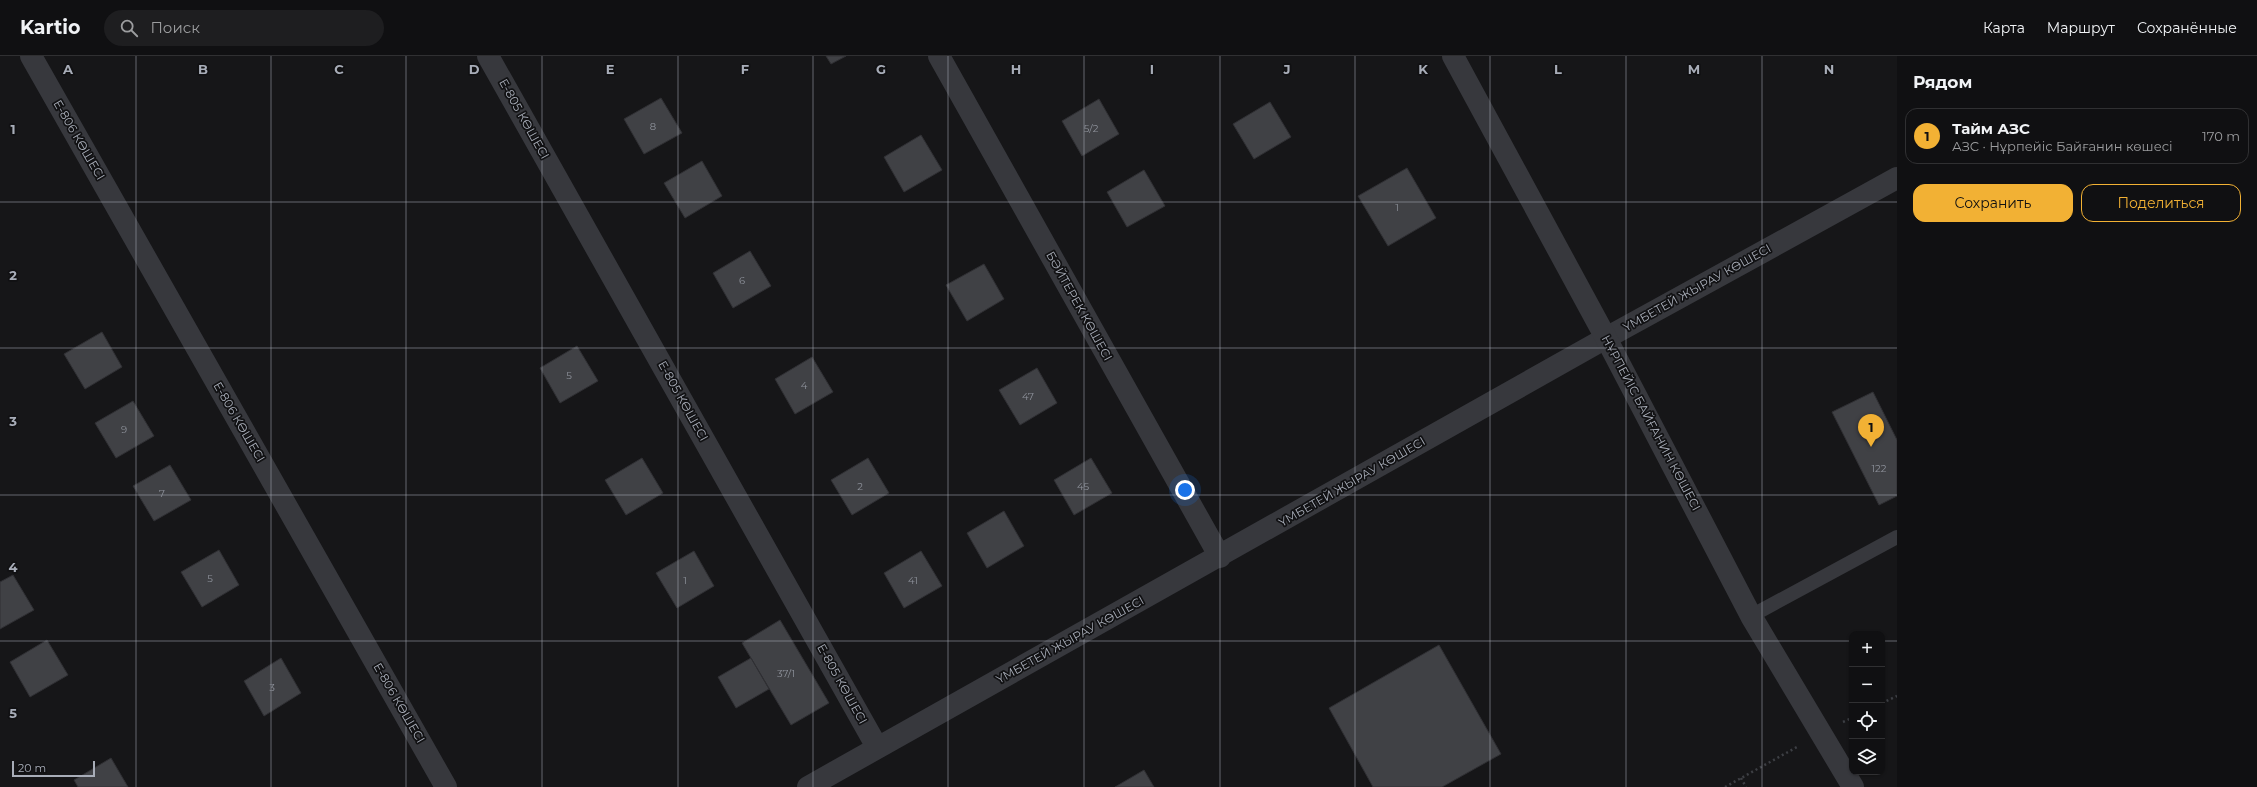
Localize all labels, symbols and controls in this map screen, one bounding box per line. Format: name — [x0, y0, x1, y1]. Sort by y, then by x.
search box — [104, 10, 384, 46]
text: Kartio — [20, 16, 80, 39]
icon: search — [118, 17, 140, 39]
text: Поиск — [150, 18, 200, 37]
text: Карта — [1983, 19, 2025, 37]
text: Маршрут — [2047, 19, 2115, 37]
text: Сохранённые — [2137, 19, 2237, 37]
text: A — [62, 61, 74, 77]
text: B — [198, 61, 208, 77]
text: C — [334, 61, 344, 77]
text: D — [469, 61, 480, 77]
text: E — [606, 61, 615, 77]
text: F — [741, 61, 749, 77]
text: G — [876, 61, 886, 77]
text: H — [1011, 61, 1021, 77]
text: I — [1150, 61, 1154, 77]
text: J — [1282, 61, 1291, 77]
text: K — [1418, 61, 1428, 77]
text: L — [1554, 61, 1562, 77]
text: M — [1688, 61, 1700, 77]
text: N — [1824, 61, 1834, 77]
text: Рядом — [1913, 72, 1972, 92]
street label: Е-805 КӨШЕСІ — [496, 76, 553, 162]
street label: Е-806 КӨШЕСІ — [50, 97, 108, 182]
text: Тайм АЗС — [1952, 119, 2030, 138]
house number: 8 — [650, 120, 656, 133]
text: 1 — [10, 121, 16, 137]
house number: 5/2 — [1084, 122, 1099, 135]
text: 1 — [1924, 128, 1930, 144]
text: 170 m — [2202, 128, 2240, 144]
text: АЗС · Нұрпейіс Байғанин көшесі — [1952, 138, 2173, 154]
button: Сохранить — [1913, 184, 2073, 222]
button: Поделиться — [2081, 184, 2241, 222]
house number: 1 — [1395, 201, 1399, 214]
street label: ҮМБЕТЕЙ ЖЫРАУ КӨШЕСІ — [1620, 241, 1773, 335]
street label: БӘЙТЕРЕК КӨШЕСІ — [1043, 248, 1116, 363]
text: 2 — [9, 267, 17, 283]
house number: 6 — [739, 274, 745, 287]
street label: НҰРПЕЙІС БАЙҒАНИН КӨШЕСІ — [1599, 332, 1704, 513]
street label: Е-805 КӨШЕСІ — [655, 358, 712, 444]
house number: 5 — [566, 369, 572, 382]
street label: Е-806 КӨШЕСІ — [210, 379, 268, 464]
house number: 4 — [801, 379, 808, 392]
house number: 47 — [1022, 390, 1034, 403]
text: 3 — [8, 413, 17, 429]
pin: 1 — [1858, 414, 1884, 447]
house number: 9 — [121, 423, 127, 436]
street label: ҮМБЕТЕЙ ЖЫРАУ КӨШЕСІ — [1276, 433, 1428, 530]
house number: 122 — [1872, 462, 1887, 475]
house number: 2 — [857, 480, 863, 493]
house number: 45 — [1077, 480, 1089, 493]
your location — [1175, 480, 1195, 500]
house number: 7 — [159, 487, 165, 500]
text: 4 — [9, 559, 18, 575]
house number: 5 — [207, 572, 213, 585]
house number: 1 — [683, 574, 687, 587]
house number: 41 — [908, 574, 918, 587]
street label: ҮМБЕТЕЙ ЖЫРАУ КӨШЕСІ — [993, 593, 1146, 687]
map controls — [1849, 631, 1885, 775]
button: + — [1849, 631, 1885, 667]
street label: Е-805 КӨШЕСІ — [814, 641, 871, 727]
street label: Е-806 КӨШЕСІ — [370, 660, 428, 745]
house number: 37/1 — [777, 667, 795, 680]
button: − — [1849, 667, 1885, 703]
house number: 3 — [269, 681, 275, 694]
button: locate — [1849, 703, 1885, 739]
text: 5 — [9, 705, 17, 721]
button: layers — [1849, 739, 1885, 775]
scale bar — [12, 759, 95, 778]
text: 20 m — [18, 761, 46, 775]

